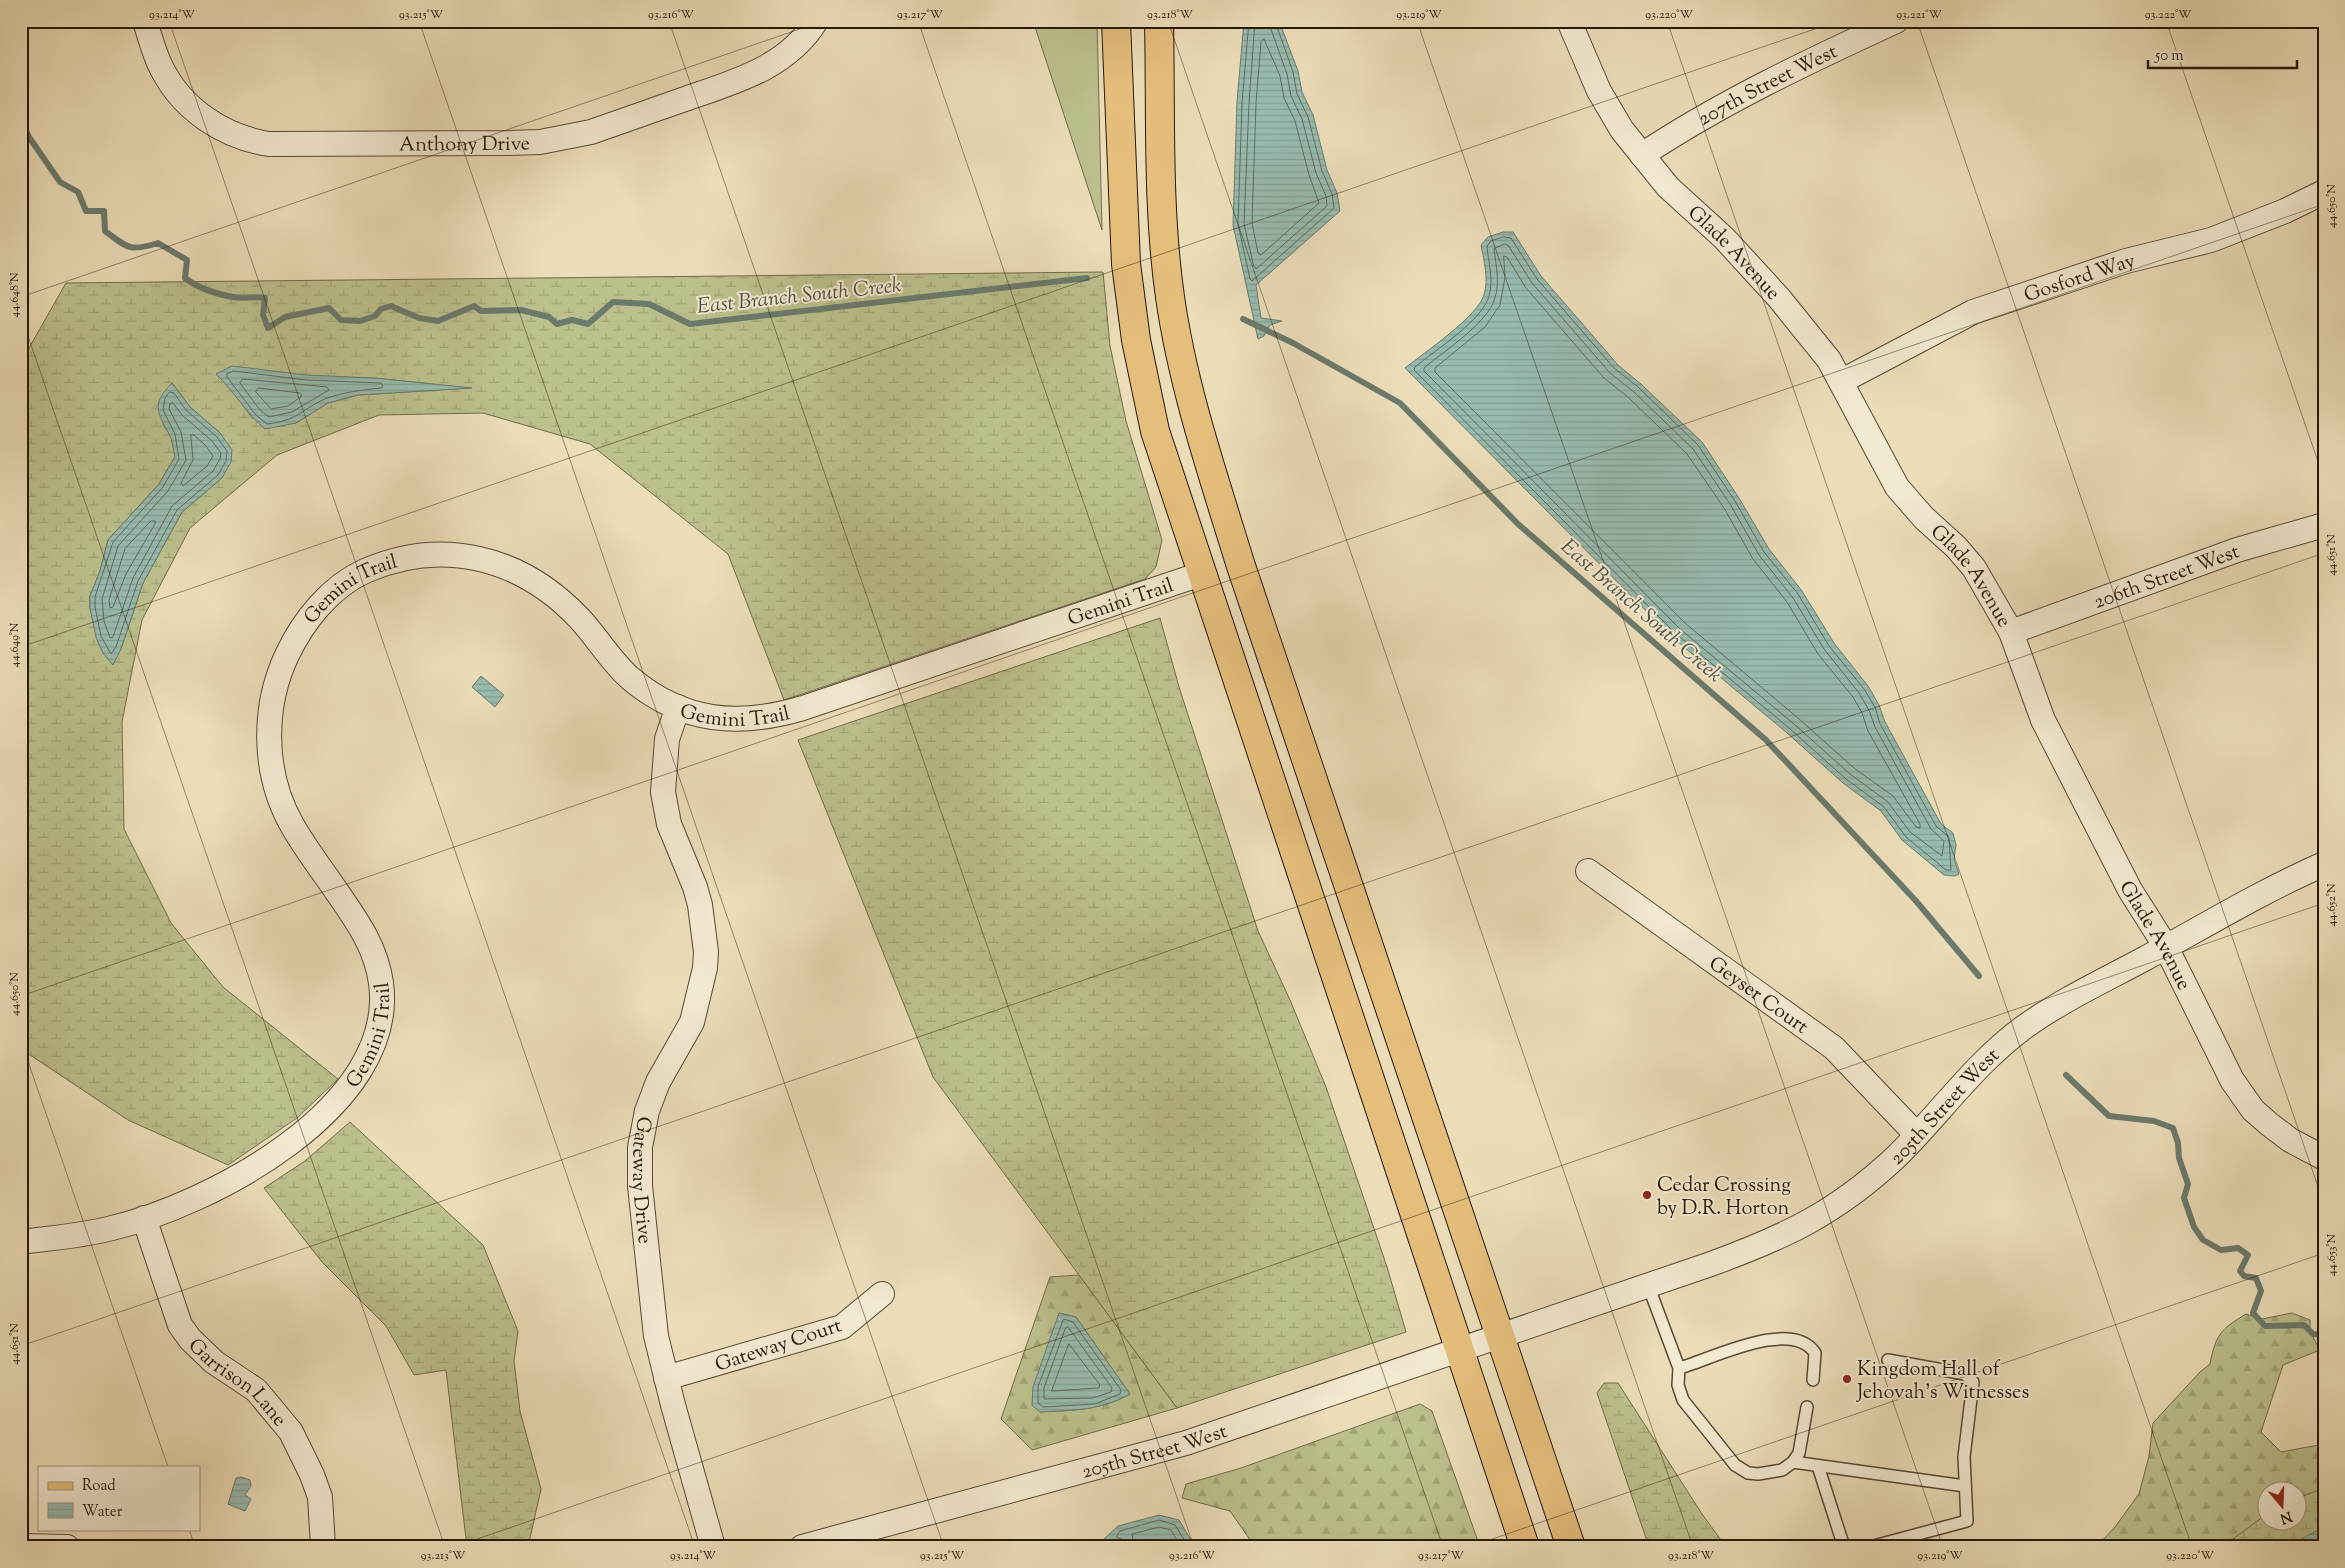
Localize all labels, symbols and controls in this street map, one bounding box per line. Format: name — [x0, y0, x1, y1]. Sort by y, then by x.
text: 93.214°W — [149, 6, 196, 24]
text: 93.215°W — [399, 6, 444, 24]
text: 93.216°W — [648, 6, 695, 24]
text: 93.217°W — [897, 6, 944, 24]
text: 93.218°W — [1147, 6, 1194, 24]
text: 93.219°W — [1396, 6, 1442, 24]
text: 93.220°W — [1645, 6, 1693, 24]
text: 93.221°W — [1896, 6, 1942, 24]
text: 93.222°W — [2145, 6, 2192, 24]
street label: 207th Street West — [1693, 38, 1843, 134]
scale bar — [2148, 38, 2296, 70]
text: 50 m — [2154, 46, 2184, 67]
street label: Anthony Drive — [399, 130, 530, 160]
text: 44.650°N — [2323, 184, 2341, 228]
street label: Glade Avenue — [1680, 200, 1786, 308]
street label: Gosford Way — [2021, 247, 2138, 311]
water label: East Branch South Creek — [695, 271, 903, 323]
text: 44.648°N — [6, 272, 24, 318]
street label: Glade Avenue — [1923, 519, 2017, 633]
water label: East Branch South Creek — [1553, 533, 1728, 691]
text: 44.651°N — [2323, 534, 2341, 576]
street label: 206th Street West — [2090, 538, 2244, 618]
street label: Gemini Trail — [298, 548, 401, 631]
street label: Gemini Trail — [1064, 572, 1178, 635]
text: 44.649°N — [6, 622, 24, 667]
street label: Gemini Trail — [676, 698, 793, 736]
street label: Glade Avenue — [2111, 876, 2197, 996]
text: 44.652°N — [2323, 883, 2341, 927]
street label: Geyser Court — [1702, 950, 1814, 1042]
text: 44.650°N — [6, 972, 24, 1016]
street label: Gemini Trail — [340, 980, 399, 1095]
street label: 205th Street West — [1884, 1042, 2007, 1173]
street label: Gateway Drive — [623, 1114, 658, 1245]
place label: Cedar Crossing by D.R. Horton — [1657, 1172, 1791, 1224]
marker: Cedar Crossing by D.R. Horton — [1641, 1189, 1653, 1201]
text: 44.653°N — [2323, 1233, 2341, 1276]
street label: Gateway Court — [712, 1312, 846, 1381]
text: 44.651°N — [6, 1323, 24, 1365]
street label: Garrison Lane — [181, 1333, 293, 1434]
place label: Kingdom Hall of Jehovah's Witnesses — [1856, 1356, 2029, 1408]
marker: Kingdom Hall of Jehovah's Witnesses — [1841, 1373, 1853, 1385]
street label: 205th Street West — [1079, 1418, 1232, 1488]
legend — [38, 1466, 200, 1530]
text: Road — [82, 1476, 116, 1497]
north arrow — [2258, 1480, 2308, 1530]
text: Water — [82, 1502, 123, 1523]
text: N — [2277, 1505, 2294, 1528]
text: 93.213°W — [421, 1547, 466, 1565]
text: 93.214°W — [670, 1547, 717, 1565]
text: 93.215°W — [920, 1547, 965, 1565]
text: 93.216°W — [1169, 1547, 1216, 1565]
text: 93.217°W — [1418, 1547, 1465, 1565]
text: 93.218°W — [1668, 1547, 1715, 1565]
text: 93.219°W — [1917, 1547, 1963, 1565]
text: 93.220°W — [2166, 1547, 2214, 1565]

